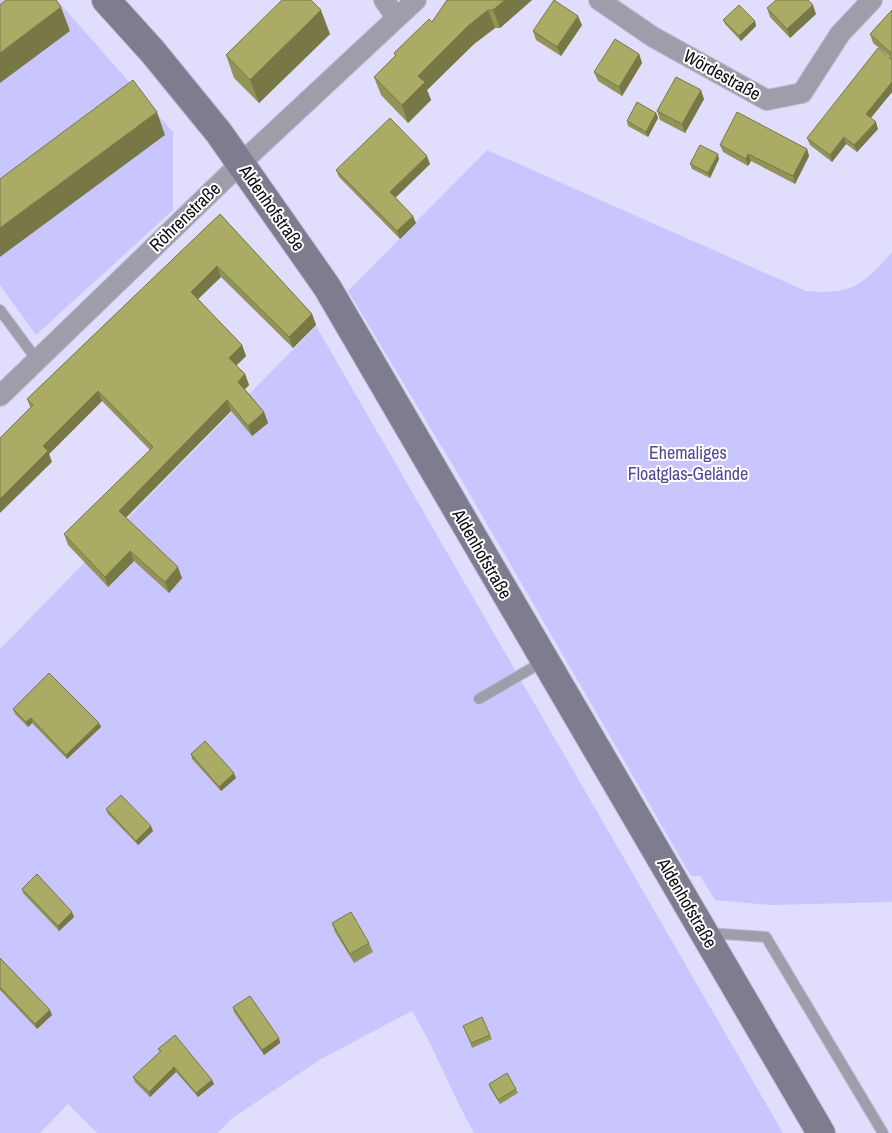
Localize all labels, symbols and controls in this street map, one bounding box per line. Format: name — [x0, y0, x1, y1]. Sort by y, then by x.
street label: Wördestraße — [679, 43, 766, 106]
street label: Aldenhofstraße — [233, 159, 311, 256]
street label: Röhrenstraße — [144, 176, 226, 257]
park label: Ehemaliges Floatglas-Gelände — [628, 440, 748, 486]
street label: Aldenhofstraße — [446, 503, 518, 603]
street label: Aldenhofstraße — [651, 852, 723, 952]

